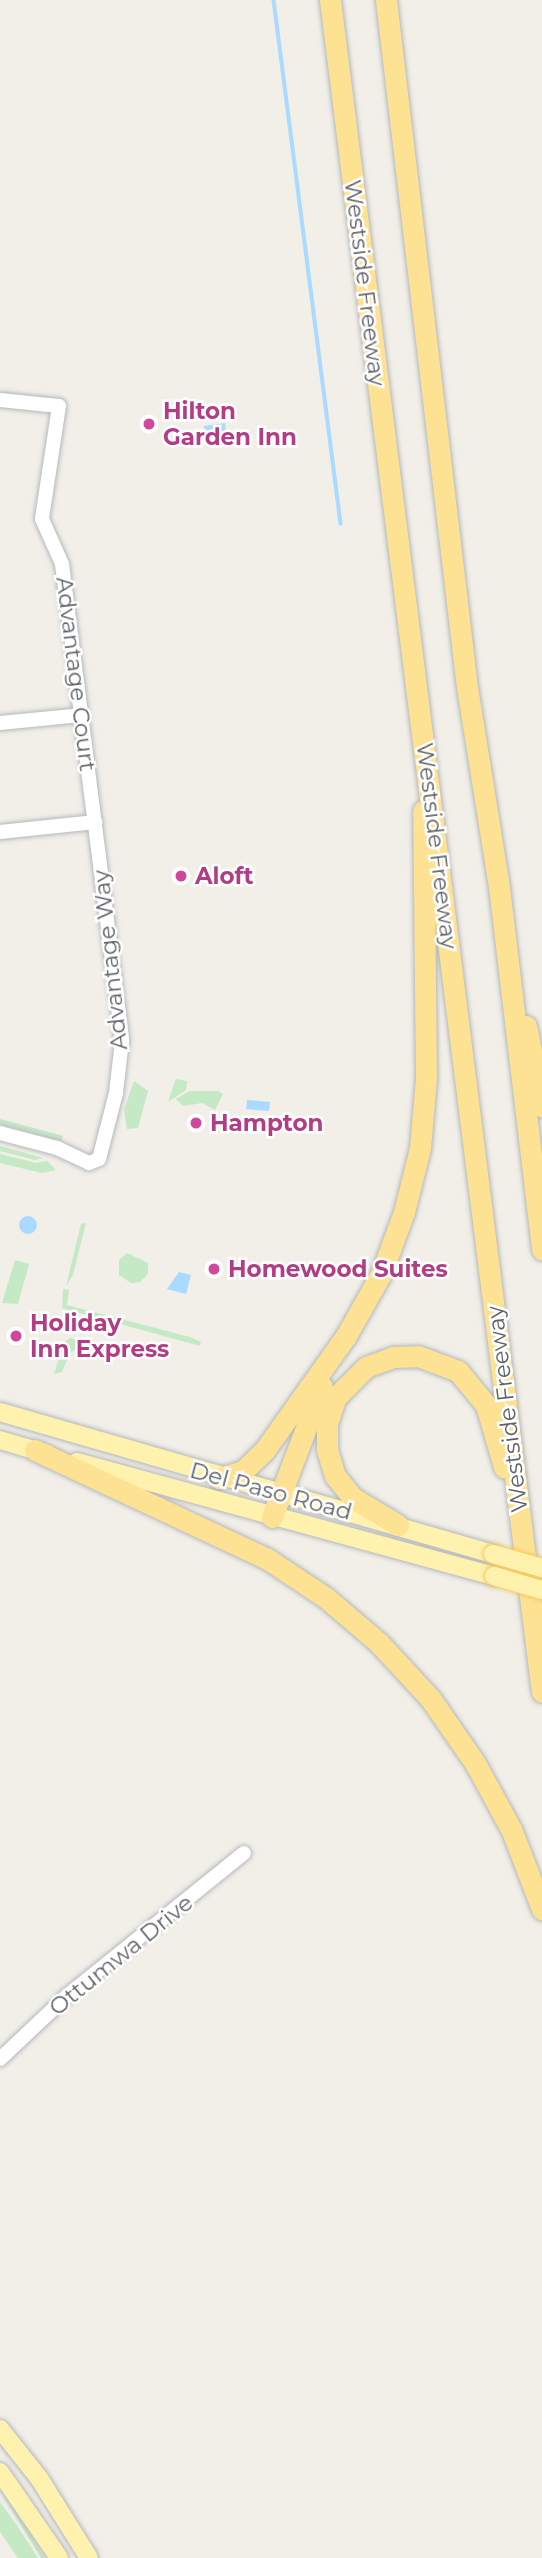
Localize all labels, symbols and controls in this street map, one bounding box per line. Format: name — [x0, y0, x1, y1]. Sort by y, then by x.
street label: Westside Freeway — [339, 178, 391, 388]
place label: Hilton Garden Inn — [163, 397, 297, 451]
marker: Hilton Garden Inn — [141, 416, 157, 432]
street label: Advantage Court — [50, 575, 102, 773]
street label: Westside Freeway — [411, 741, 463, 951]
place label: Aloft — [195, 862, 254, 890]
marker: Aloft — [173, 868, 189, 884]
street label: Advantage Way — [87, 869, 133, 1051]
place label: Hampton — [210, 1109, 323, 1137]
marker: Hampton — [188, 1115, 204, 1131]
place label: Homewood Suites — [228, 1255, 448, 1283]
marker: Homewood Suites — [206, 1261, 222, 1277]
street label: Westside Freeway — [481, 1304, 533, 1514]
place label: Holiday Inn Express — [30, 1309, 169, 1363]
marker: Holiday Inn Express — [8, 1328, 24, 1344]
street label: Del Paso Road — [187, 1456, 355, 1526]
street label: Ottumwa Drive — [44, 1889, 198, 2021]

